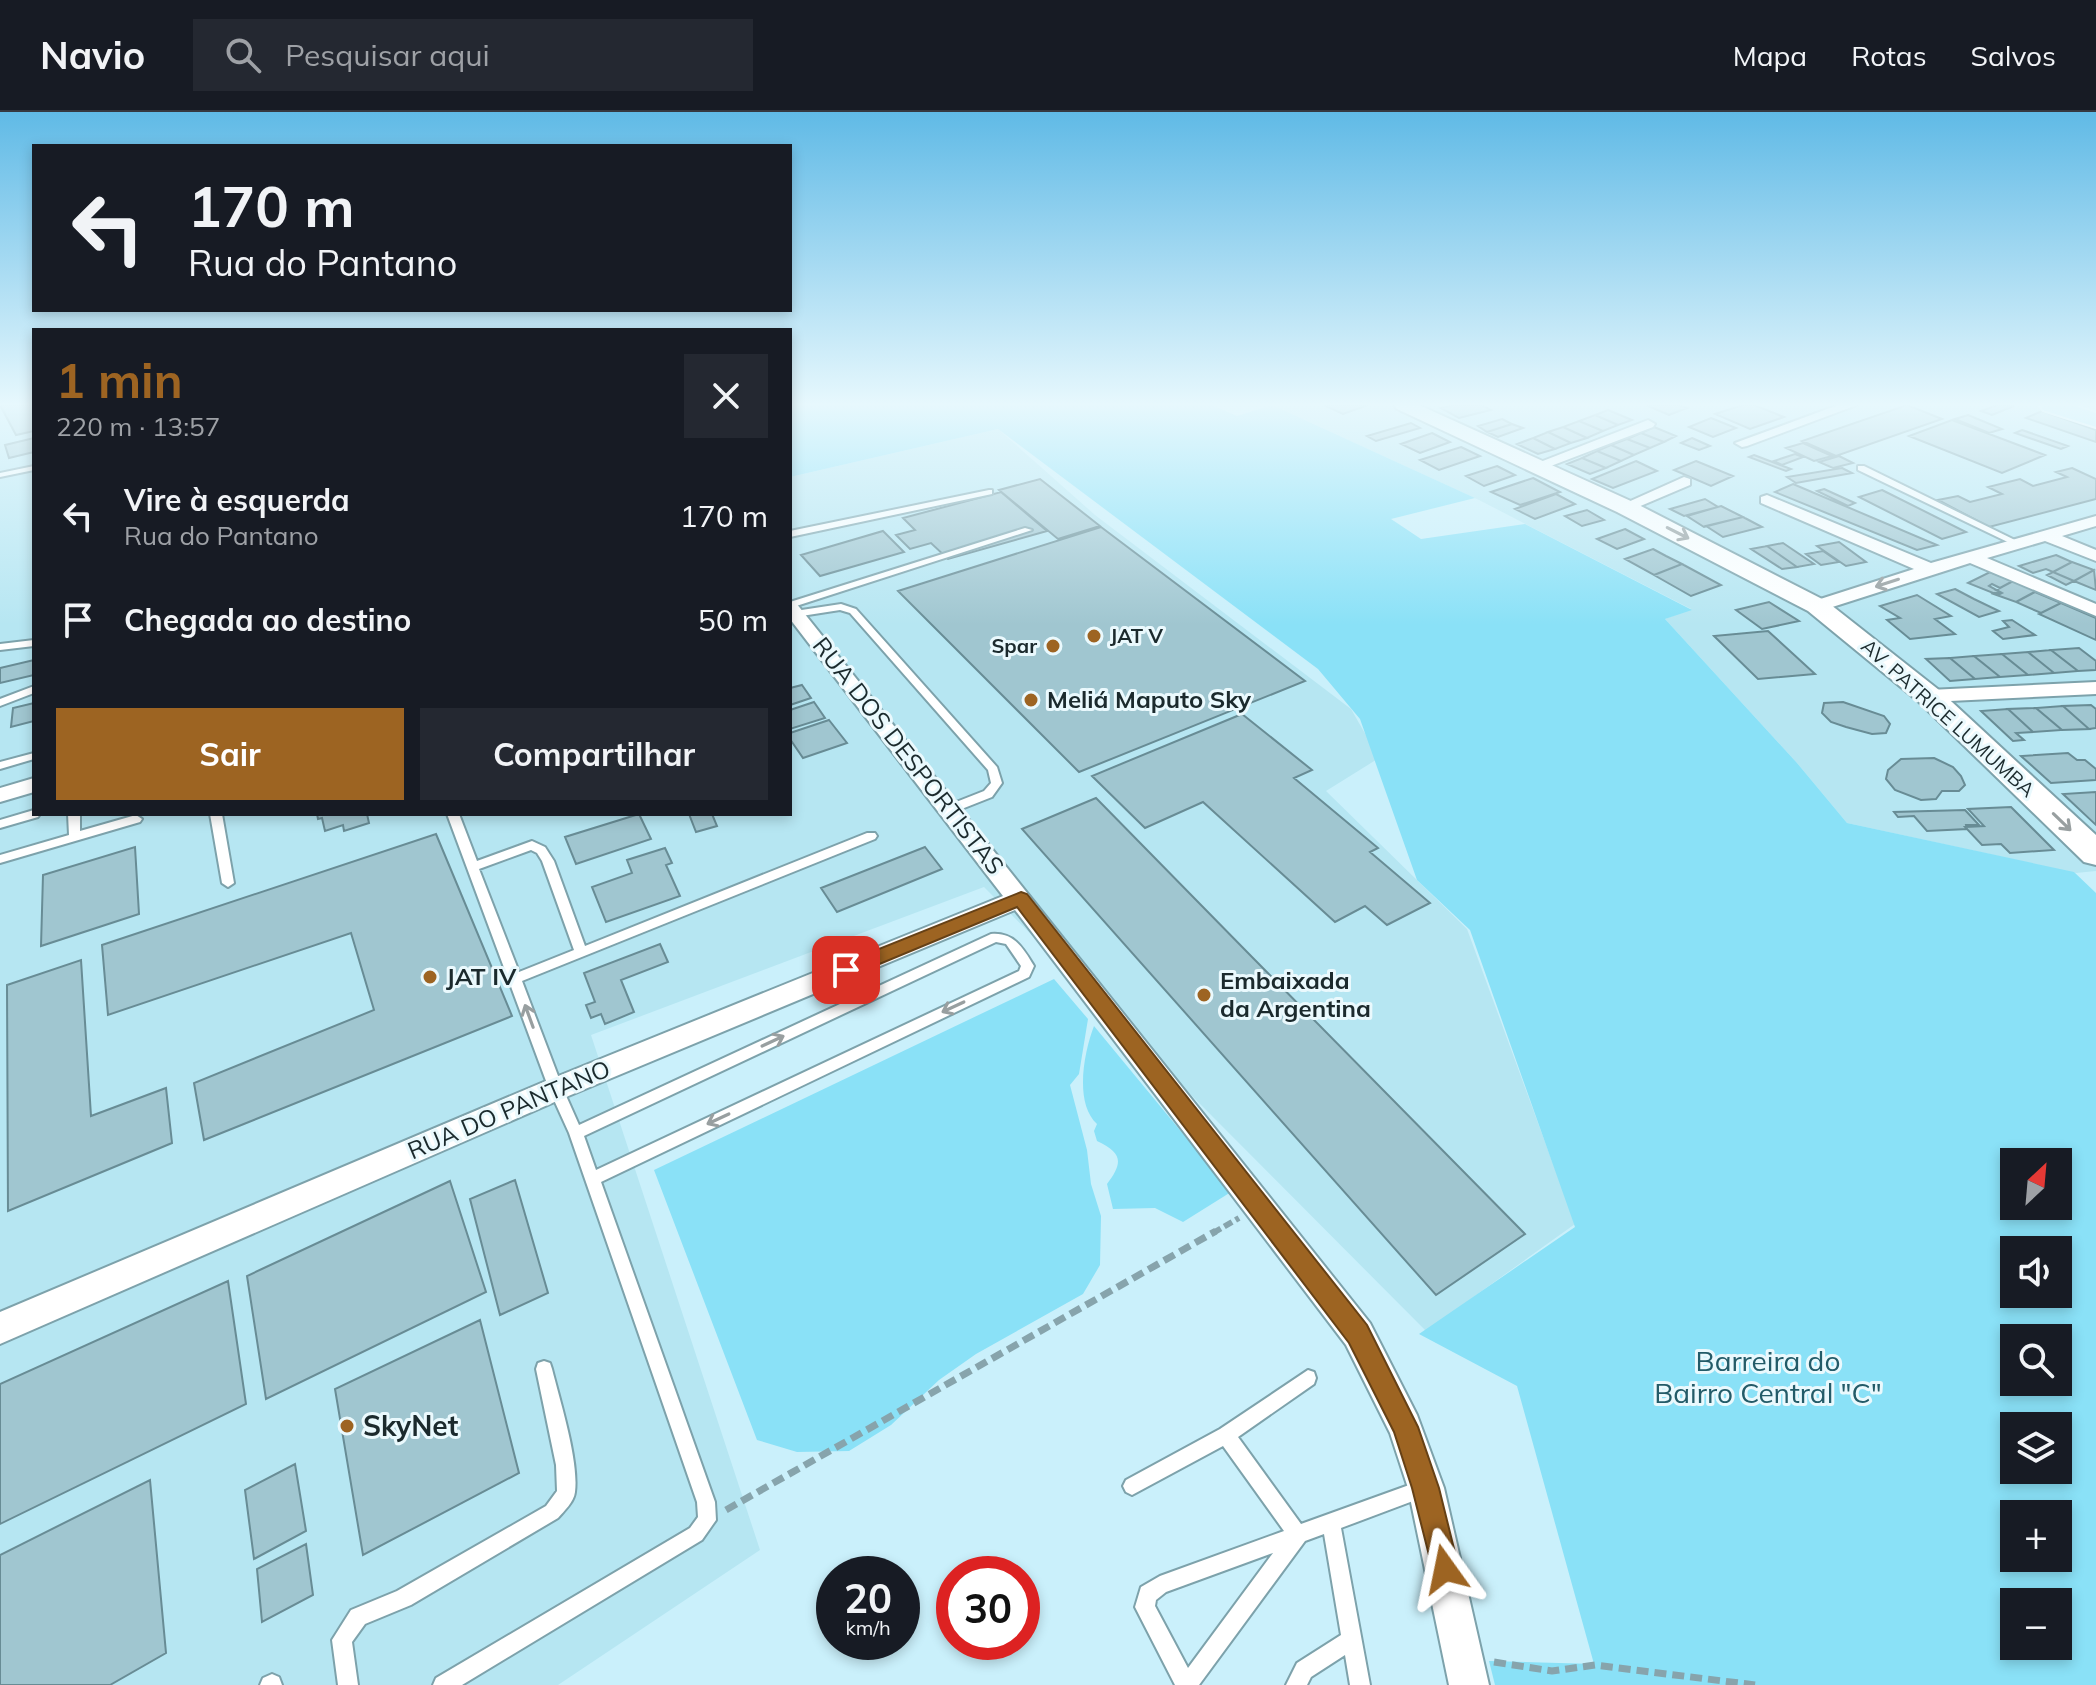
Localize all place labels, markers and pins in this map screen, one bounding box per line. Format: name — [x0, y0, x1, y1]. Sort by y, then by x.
place label: JAT V — [1110, 623, 1164, 648]
marker: JAT V — [1085, 627, 1103, 645]
place label: Spar — [991, 633, 1037, 658]
marker: Spar — [1044, 637, 1062, 655]
place label: Meliá Maputo Sky — [1047, 684, 1252, 714]
marker: Meliá Maputo Sky — [1022, 691, 1040, 709]
pin — [812, 936, 880, 1004]
place label: JAT IV — [446, 961, 517, 991]
place label: Embaixada da Argentina — [1220, 965, 1371, 1023]
marker: JAT IV — [421, 968, 439, 986]
marker: Embaixada da Argentina — [1195, 986, 1213, 1004]
place label: SkyNet — [363, 1408, 459, 1443]
marker: SkyNet — [338, 1417, 356, 1435]

